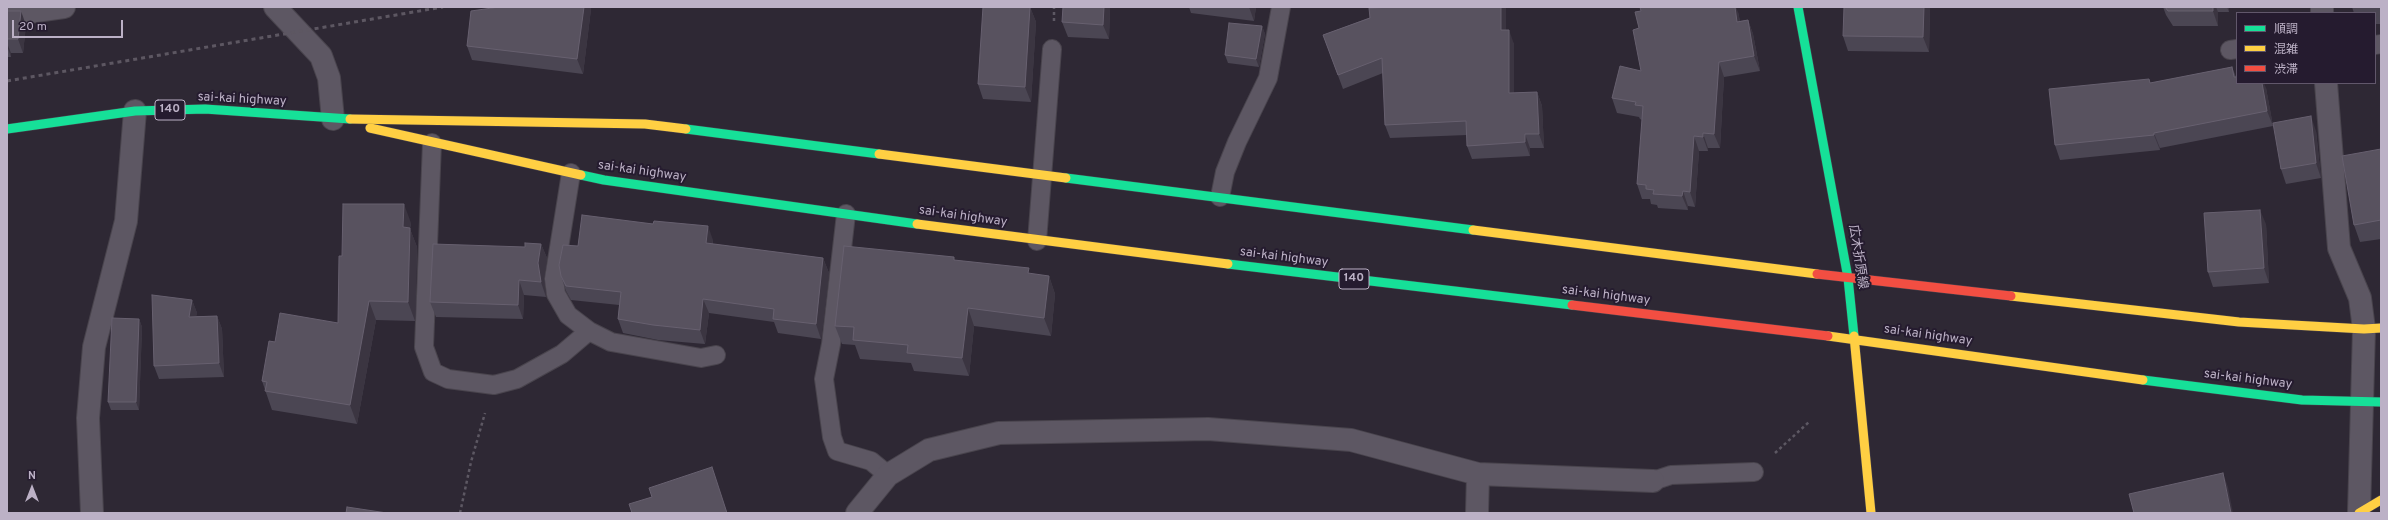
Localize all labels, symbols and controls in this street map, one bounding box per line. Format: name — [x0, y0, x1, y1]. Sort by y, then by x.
scale bar — [14, 12, 125, 38]
legend — [2236, 12, 2376, 84]
text: 20 m — [19, 19, 47, 35]
text: 順調 — [2274, 22, 2298, 38]
text: 混雑 — [2274, 42, 2298, 58]
text: 渋滞 — [2274, 62, 2298, 78]
street label: sai-kai highway — [197, 90, 287, 110]
road number: 140 — [155, 100, 185, 120]
street label: sai-kai highway — [597, 158, 687, 186]
street label: sai-kai highway — [918, 203, 1008, 231]
street label: 広木折原線 — [1844, 224, 1870, 290]
street label: sai-kai highway — [1239, 245, 1329, 271]
road number: 140 — [1339, 269, 1369, 289]
street label: sai-kai highway — [1561, 283, 1651, 309]
street label: sai-kai highway — [1883, 322, 1973, 350]
street label: sai-kai highway — [2203, 367, 2293, 393]
north arrow — [12, 468, 52, 508]
text: N — [28, 469, 36, 483]

